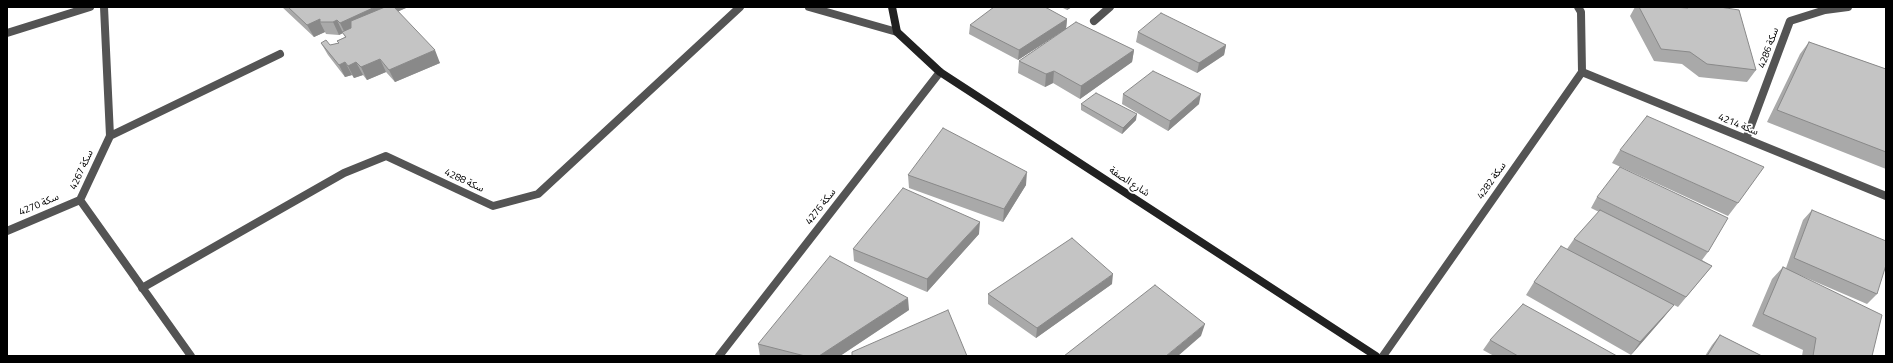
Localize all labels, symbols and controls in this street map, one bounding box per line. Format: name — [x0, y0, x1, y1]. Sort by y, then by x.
street label: سكة 4286 — [1756, 26, 1782, 70]
street label: سكة 4214 — [1716, 111, 1760, 139]
street label: سكة 4267 — [68, 148, 96, 192]
street label: سكة 4282 — [1475, 160, 1509, 202]
street label: شارع الصفة — [1106, 164, 1152, 200]
street label: سكة 4288 — [442, 167, 486, 195]
street label: سكة 4276 — [803, 187, 839, 227]
street label: سكة 4270 — [17, 191, 61, 219]

